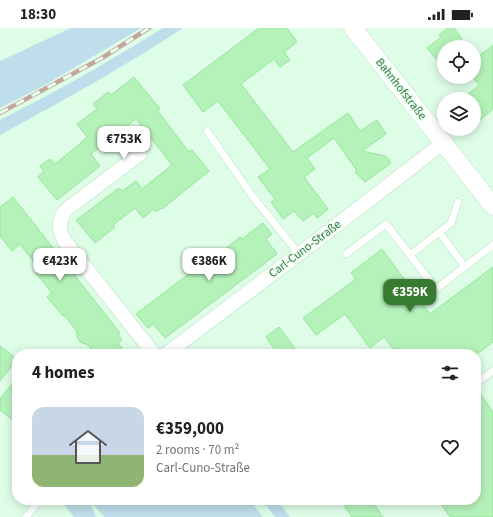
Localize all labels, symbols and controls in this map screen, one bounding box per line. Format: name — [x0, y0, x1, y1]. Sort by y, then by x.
text: 18:30 — [20, 4, 56, 25]
map controls — [437, 40, 481, 136]
button: locate — [437, 40, 481, 84]
street label: Bahnhofstraße — [371, 54, 431, 124]
button: layers — [437, 92, 481, 136]
pin: €753K — [96, 126, 152, 160]
text: €753K — [106, 130, 142, 148]
street label: Carl-Cuno-Straße — [265, 216, 345, 282]
pin: €423K — [32, 248, 88, 282]
pin: €386K — [181, 248, 237, 282]
text: €423K — [42, 252, 78, 270]
text: €386K — [191, 252, 227, 270]
pin: €359K — [382, 279, 438, 313]
text: €359K — [392, 283, 428, 301]
text: 4 homes — [32, 361, 94, 385]
icon: filters — [439, 362, 461, 384]
text: €359,000 — [156, 417, 224, 441]
icon: home — [64, 423, 112, 471]
icon: heart — [439, 436, 461, 458]
text: 2 rooms · 70 m² — [156, 441, 239, 459]
text: Carl-Cuno-Straße — [156, 459, 250, 477]

